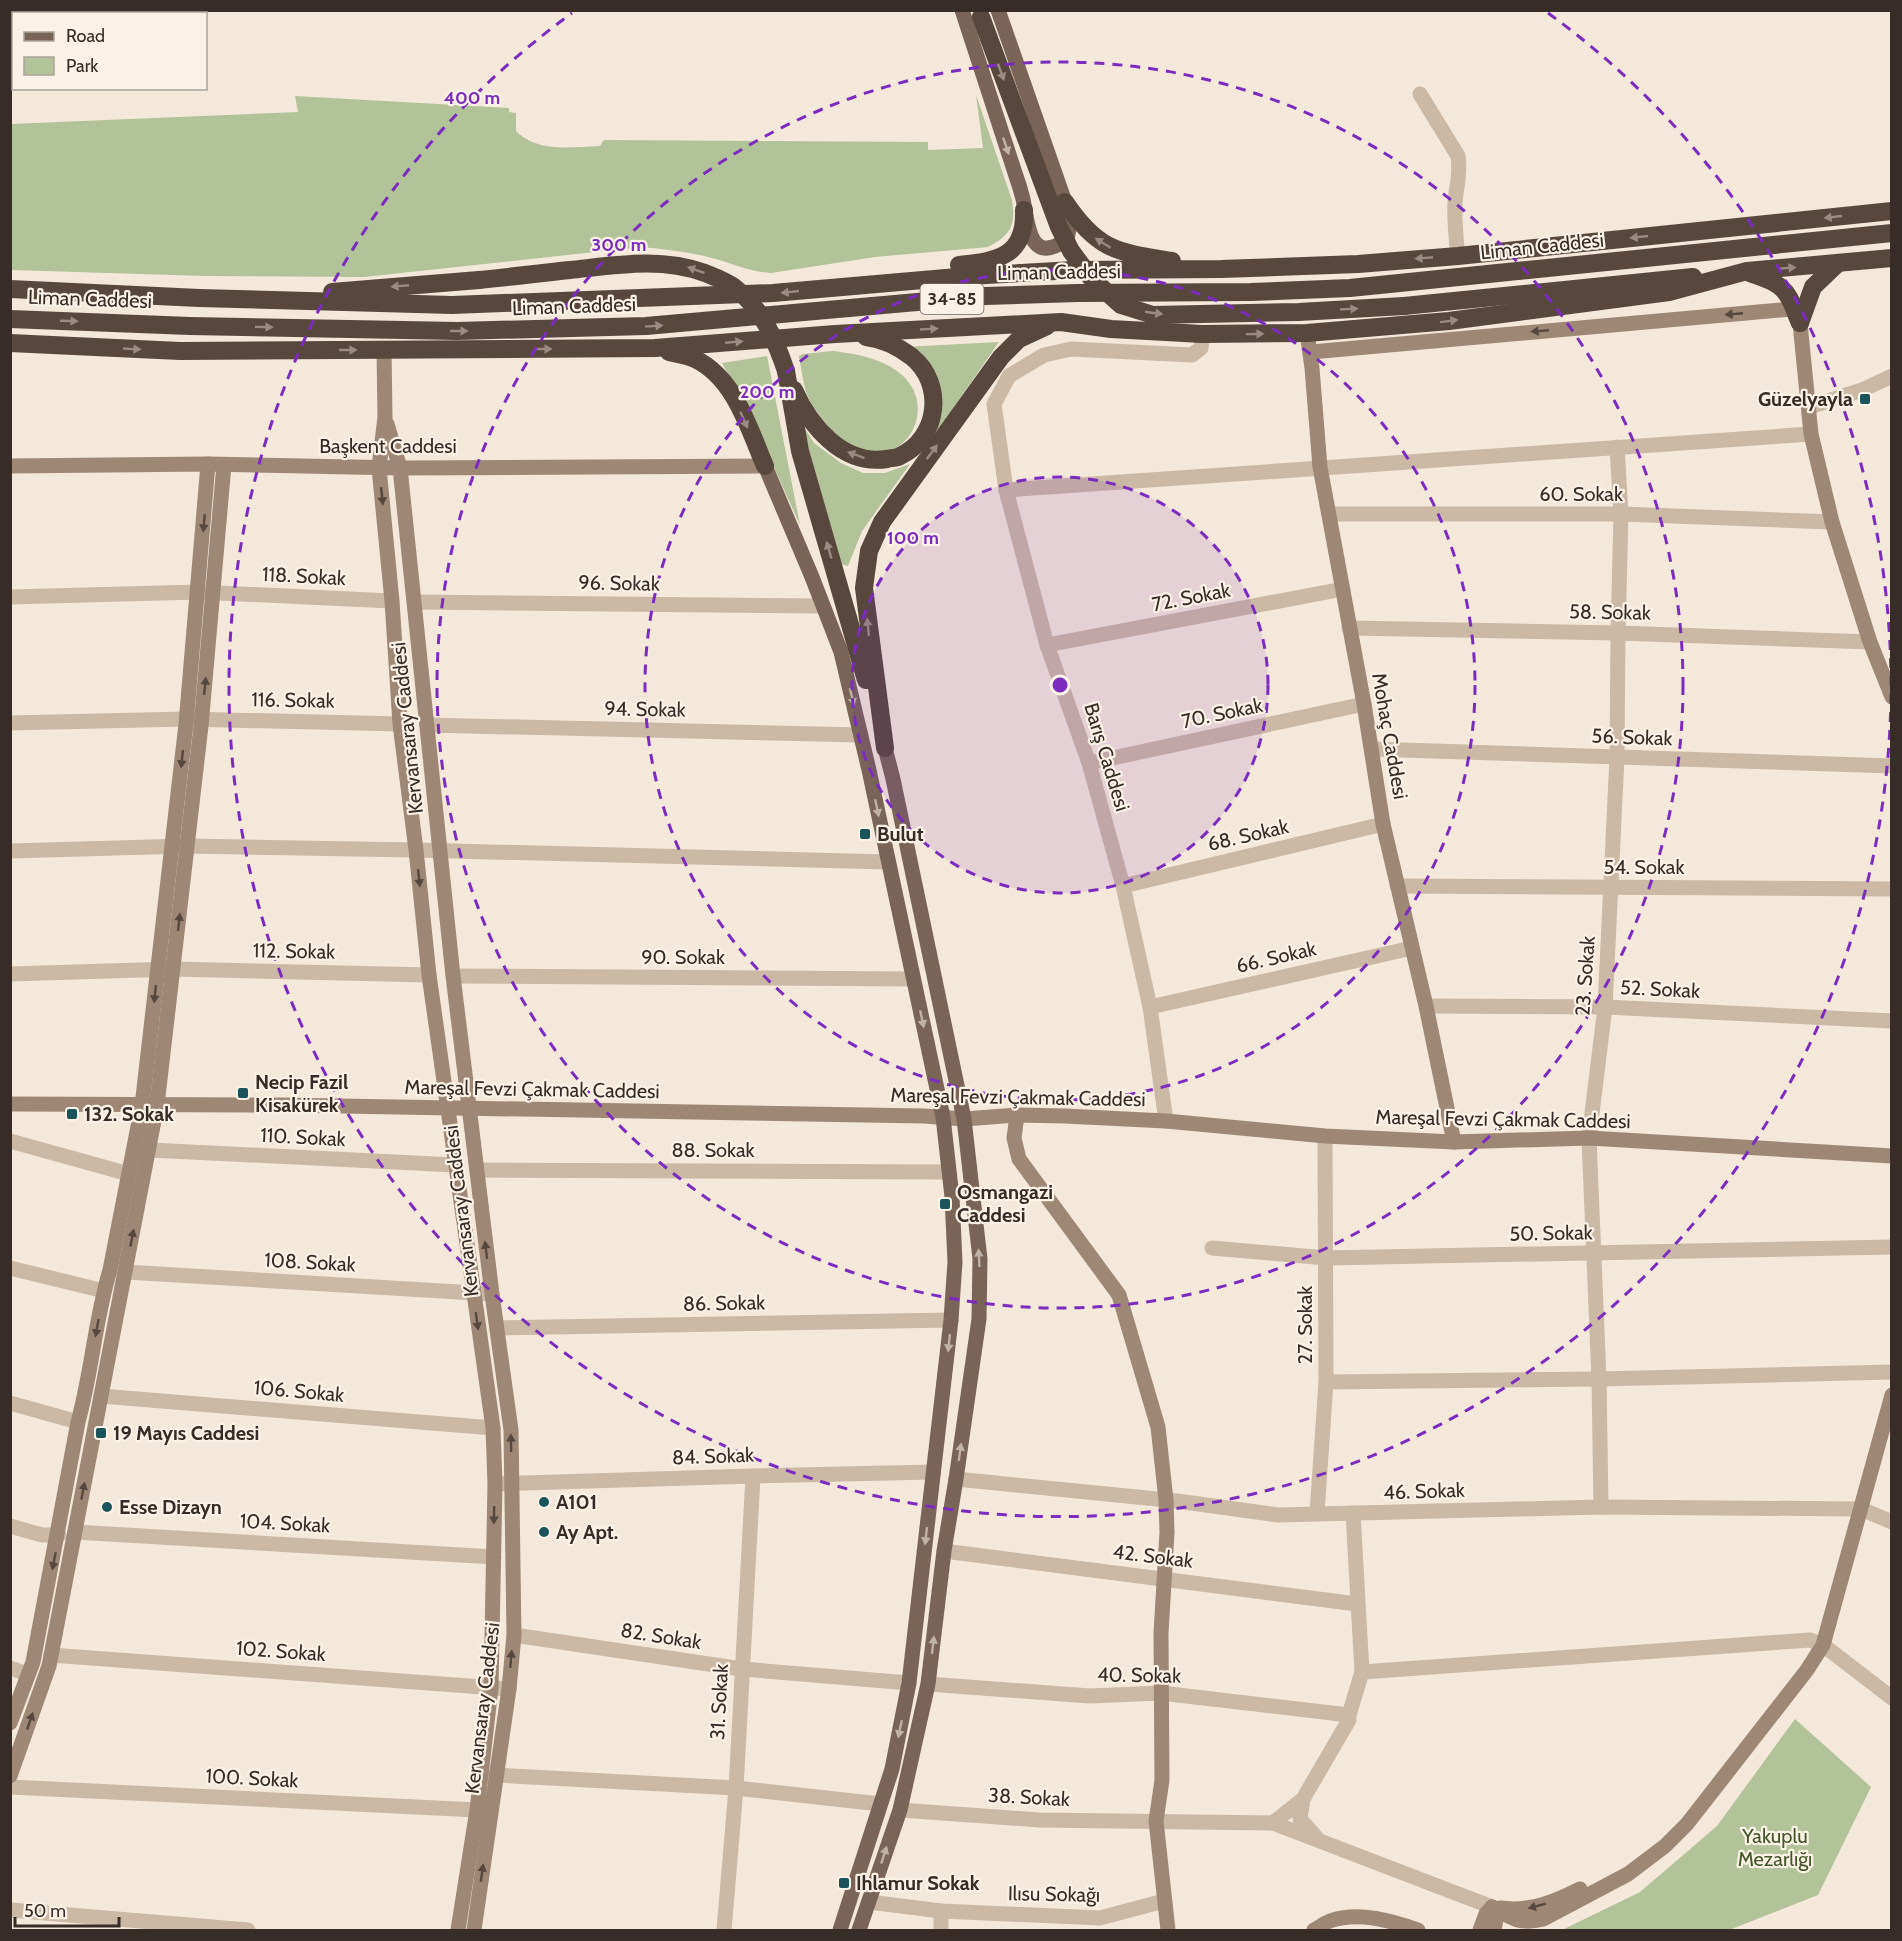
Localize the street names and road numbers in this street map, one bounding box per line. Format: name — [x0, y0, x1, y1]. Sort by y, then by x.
street label: Liman Caddesi — [1479, 228, 1605, 264]
street label: Liman Caddesi — [997, 259, 1121, 285]
road number: 34-85 — [920, 284, 984, 314]
street label: Liman Caddesi — [28, 285, 152, 313]
street label: Liman Caddesi — [512, 292, 636, 320]
street label: Başkent Caddesi — [319, 434, 457, 458]
street label: 60. Sokak — [1539, 482, 1623, 506]
street label: 118. Sokak — [261, 562, 347, 590]
street label: 96. Sokak — [578, 570, 660, 596]
street label: 72. Sokak — [1150, 578, 1232, 616]
street label: 58. Sokak — [1569, 599, 1651, 625]
street label: Kervansaray Caddesi — [386, 641, 428, 815]
street label: Mohaç Caddesi — [1367, 671, 1413, 801]
street label: 116. Sokak — [251, 687, 335, 713]
street label: 70. Sokak — [1179, 693, 1265, 733]
street label: 94. Sokak — [604, 696, 686, 722]
street label: Barış Caddesi — [1079, 700, 1135, 814]
street label: 56. Sokak — [1591, 724, 1673, 750]
street label: 68. Sokak — [1205, 814, 1291, 856]
street label: 54. Sokak — [1604, 855, 1684, 879]
street label: 23. Sokak — [1570, 935, 1600, 1017]
street label: 66. Sokak — [1234, 936, 1318, 978]
street label: 112. Sokak — [253, 938, 335, 964]
street label: 90. Sokak — [641, 945, 725, 969]
street label: 52. Sokak — [1619, 975, 1701, 1003]
street label: Mareşal Fevzi Çakmak Caddesi — [404, 1075, 660, 1103]
street label: Mareşal Fevzi Çakmak Caddesi — [890, 1083, 1146, 1111]
street label: Mareşal Fevzi Çakmak Caddesi — [1375, 1105, 1631, 1133]
street label: 110. Sokak — [260, 1123, 346, 1151]
street label: Kervansaray Caddesi — [439, 1124, 483, 1298]
street label: 88. Sokak — [672, 1138, 755, 1162]
street label: 50. Sokak — [1509, 1220, 1593, 1246]
street label: 108. Sokak — [264, 1248, 356, 1276]
street label: 27. Sokak — [1293, 1286, 1317, 1364]
street label: 86. Sokak — [683, 1290, 765, 1316]
street label: 106. Sokak — [253, 1375, 345, 1407]
street label: 84. Sokak — [672, 1443, 755, 1469]
street label: 46. Sokak — [1383, 1478, 1465, 1504]
street label: 104. Sokak — [239, 1509, 331, 1537]
street label: 42. Sokak — [1111, 1539, 1195, 1573]
street label: 82. Sokak — [619, 1618, 703, 1654]
street label: Kervansaray Caddesi — [460, 1621, 504, 1795]
street label: 102. Sokak — [235, 1636, 327, 1666]
street label: 40. Sokak — [1097, 1662, 1181, 1688]
street label: 31. Sokak — [705, 1663, 733, 1741]
street label: 100. Sokak — [205, 1764, 299, 1792]
street label: 38. Sokak — [988, 1783, 1070, 1811]
street label: Ilısu Sokağı — [1008, 1881, 1100, 1907]

